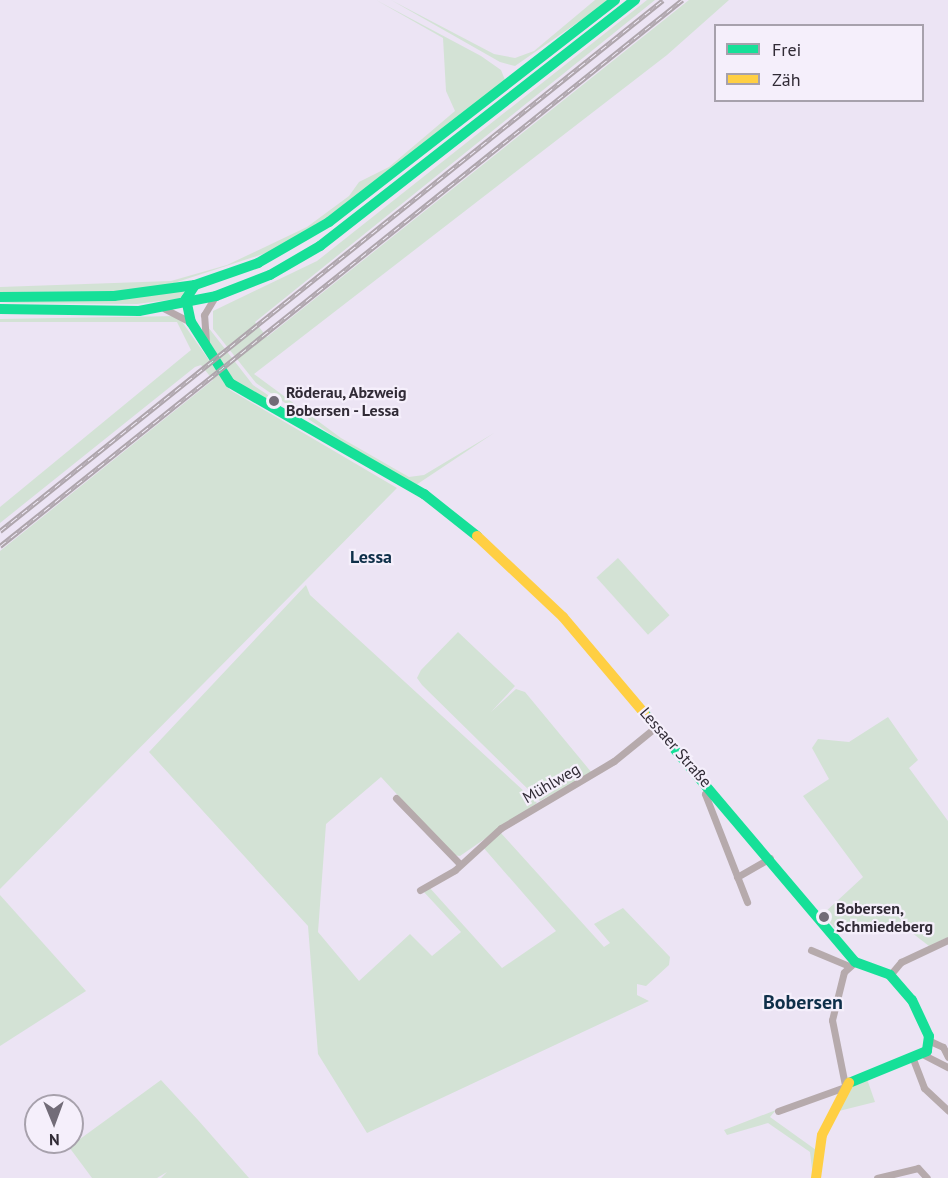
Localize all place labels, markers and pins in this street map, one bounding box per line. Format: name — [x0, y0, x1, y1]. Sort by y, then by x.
place label: Röderau, Abzweig Bobersen - Lessa — [286, 382, 408, 420]
marker: Röderau, Abzweig Bobersen - Lessa — [267, 394, 281, 408]
place label: Bobersen, Schmiedeberg — [836, 898, 933, 936]
marker: Bobersen, Schmiedeberg — [817, 910, 831, 924]

